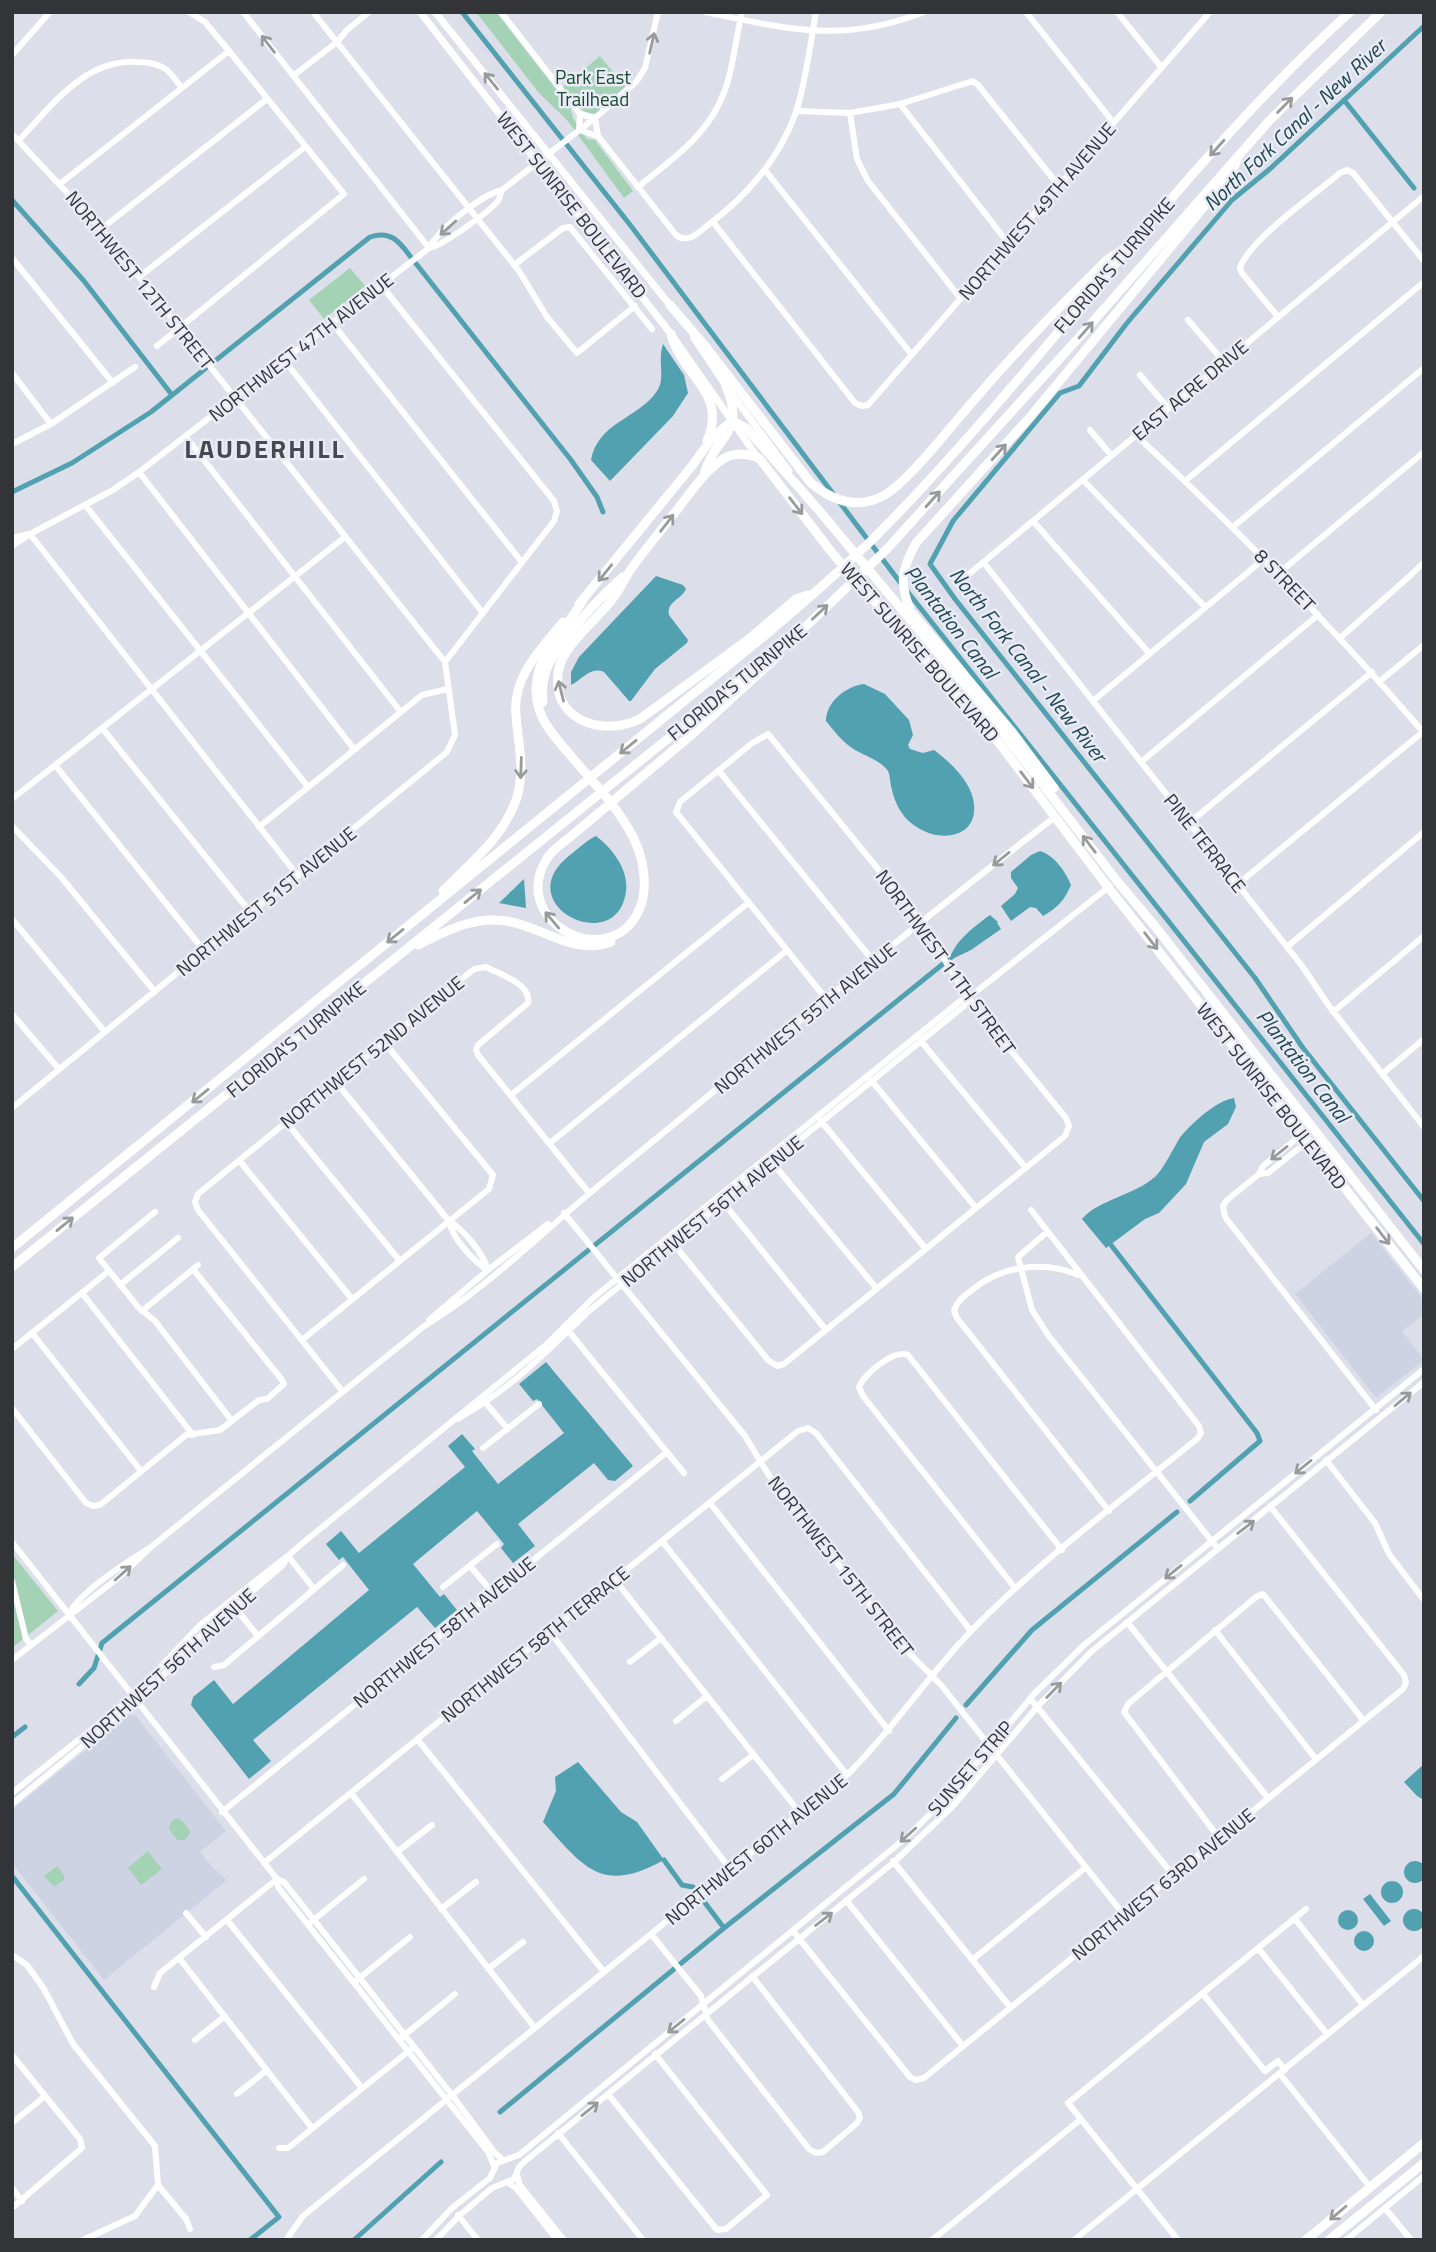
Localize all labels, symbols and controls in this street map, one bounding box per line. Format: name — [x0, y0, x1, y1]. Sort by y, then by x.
water label: North Fork Canal - New River — [1196, 29, 1395, 218]
one-way arrow — [646, 32, 659, 55]
one-way arrow — [260, 36, 275, 54]
park label: Park East Trailhead — [555, 62, 631, 113]
one-way arrow — [483, 73, 499, 91]
one-way arrow — [1276, 96, 1293, 113]
street label: WEST SUNRISE BOULEVARD — [490, 105, 655, 304]
street label: NORTHWEST 49TH AVENUE — [951, 115, 1122, 306]
one-way arrow — [1209, 139, 1225, 157]
street label: NORTHWEST 12TH STREET — [59, 184, 222, 375]
street label: FLORIDA'S TURNPIKE — [1046, 190, 1181, 339]
one-way arrow — [439, 220, 457, 236]
street label: NORTHWEST 47TH AVENUE — [202, 265, 399, 428]
one-way arrow — [1077, 322, 1094, 339]
street label: EAST ACRE DRIVE — [1125, 332, 1254, 447]
district label: LAUDERHILL — [184, 429, 346, 468]
one-way arrow — [991, 443, 1007, 461]
one-way arrow — [925, 490, 941, 508]
one-way arrow — [789, 497, 804, 515]
one-way arrow — [659, 514, 674, 532]
street label: 8 STREET — [1248, 542, 1323, 618]
street label: WEST SUNRISE BOULEVARD — [834, 555, 1007, 748]
water label: Plantation Canal — [897, 558, 1008, 687]
water label: North Fork Canal - New River — [942, 560, 1117, 771]
one-way arrow — [597, 564, 613, 582]
one-way arrow — [811, 604, 828, 621]
street label: FLORIDA'S TURNPIKE — [660, 616, 813, 747]
one-way arrow — [554, 681, 567, 703]
one-way arrow — [620, 739, 638, 754]
one-way arrow — [515, 756, 528, 779]
one-way arrow — [1020, 770, 1035, 788]
street label: PINE TERRACE — [1157, 787, 1254, 899]
street label: NORTHWEST 51ST AVENUE — [169, 818, 362, 983]
one-way arrow — [1082, 835, 1097, 853]
one-way arrow — [993, 851, 1011, 866]
street label: NORTHWEST 11TH STREET — [869, 863, 1024, 1060]
one-way arrow — [464, 888, 482, 904]
one-way arrow — [544, 911, 560, 929]
one-way arrow — [386, 929, 404, 944]
one-way arrow — [1143, 931, 1158, 950]
street label: NORTHWEST 55TH AVENUE — [707, 935, 902, 1101]
street label: NORTHWEST 52ND AVENUE — [273, 968, 470, 1135]
street label: FLORIDA'S TURNPIKE — [219, 973, 372, 1104]
street label: WEST SUNRISE BOULEVARD — [1190, 996, 1355, 1195]
water label: Plantation Canal — [1249, 1002, 1360, 1131]
one-way arrow — [191, 1088, 209, 1104]
street label: NORTHWEST 56TH AVENUE — [614, 1128, 809, 1294]
one-way arrow — [1270, 1145, 1288, 1160]
one-way arrow — [56, 1216, 74, 1232]
one-way arrow — [1375, 1227, 1390, 1245]
one-way arrow — [1393, 1392, 1411, 1407]
one-way arrow — [1294, 1460, 1312, 1475]
street label: NORTHWEST 15TH STREET — [761, 1469, 921, 1662]
one-way arrow — [1236, 1520, 1254, 1535]
street label: NORTHWEST 58TH AVENUE — [346, 1549, 541, 1715]
street label: NORTHWEST 58TH TERRACE — [434, 1558, 635, 1729]
one-way arrow — [114, 1565, 132, 1581]
one-way arrow — [1165, 1565, 1183, 1580]
street label: NORTHWEST 56TH AVENUE — [73, 1581, 262, 1755]
one-way arrow — [1045, 1682, 1062, 1699]
street label: SUNSET STRIP — [920, 1714, 1019, 1822]
street label: NORTHWEST 60TH AVENUE — [658, 1766, 853, 1932]
street label: NORTHWEST 63RD AVENUE — [1065, 1800, 1261, 1967]
one-way arrow — [900, 1827, 917, 1844]
one-way arrow — [814, 1912, 832, 1927]
one-way arrow — [667, 2019, 685, 2034]
one-way arrow — [581, 2102, 599, 2117]
one-way arrow — [1329, 2205, 1347, 2221]

